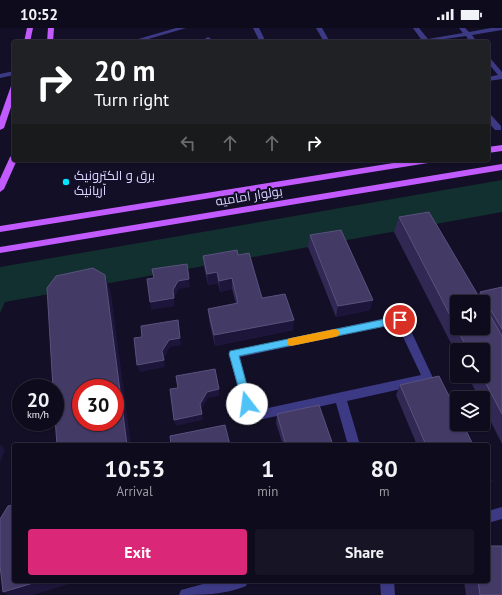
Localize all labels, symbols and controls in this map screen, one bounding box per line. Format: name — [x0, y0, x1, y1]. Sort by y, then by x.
text: 10:52 — [20, 5, 58, 24]
text: 20 m — [94, 52, 155, 89]
icon: right — [28, 56, 80, 108]
text: Turn right — [94, 88, 169, 111]
icon: left — [177, 132, 199, 154]
icon: ahead — [219, 132, 241, 154]
icon: ahead — [261, 132, 283, 154]
icon: right — [303, 132, 325, 154]
place label: برق و الکترونیک آریانیک — [74, 167, 155, 199]
marker: برق و الکترونیک آریانیک — [61, 177, 71, 187]
street label: بولوار امامیه — [214, 182, 284, 210]
map controls — [450, 295, 490, 431]
button: sound — [450, 295, 490, 335]
pin — [383, 303, 417, 337]
icon: arrive — [389, 309, 411, 331]
button: search — [450, 343, 490, 383]
speed limit sign: 30 — [72, 379, 124, 431]
position arrow — [226, 383, 268, 425]
text: 20 — [27, 387, 49, 413]
button: layers — [450, 391, 490, 431]
text: km/h — [27, 408, 49, 421]
text: 10:53 — [104, 453, 165, 484]
text: 1 — [261, 453, 275, 484]
text: 80 — [371, 453, 398, 484]
text: Arrival — [116, 483, 153, 500]
text: min — [257, 483, 278, 500]
text: m — [379, 483, 389, 500]
button: Exit — [28, 529, 247, 575]
button: Share — [255, 529, 474, 575]

